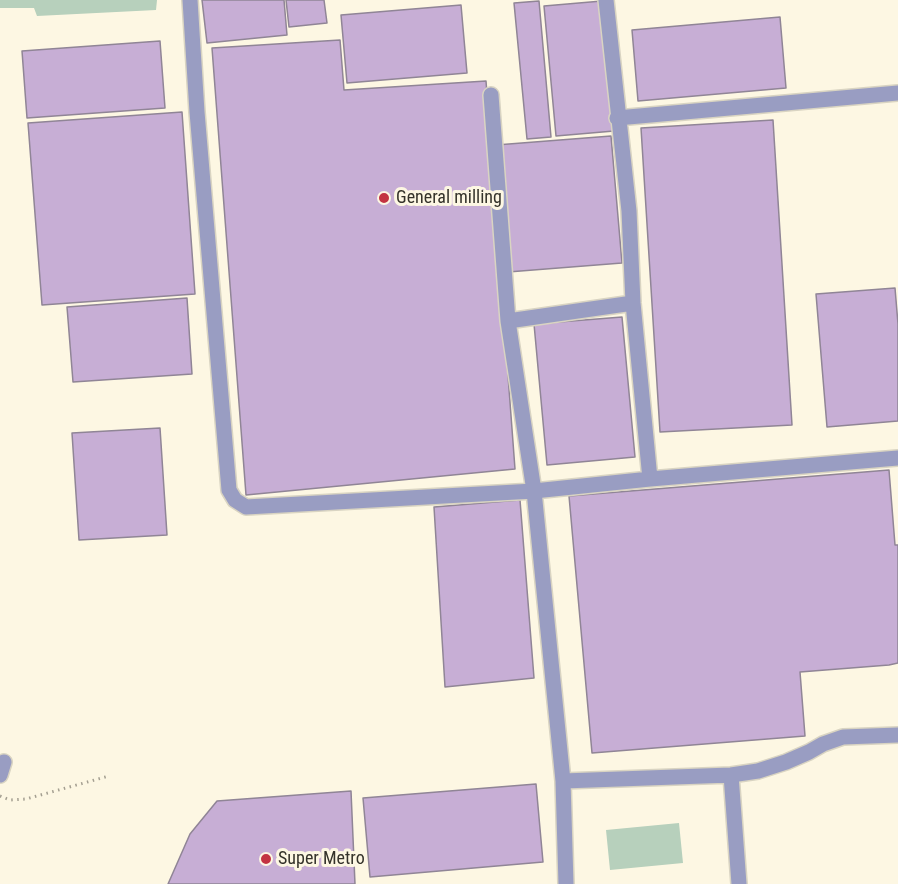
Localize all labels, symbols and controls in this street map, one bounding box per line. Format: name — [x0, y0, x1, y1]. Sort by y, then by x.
place label: General milling — [396, 187, 502, 209]
marker: General milling — [377, 191, 391, 205]
place label: Super Metro — [278, 848, 365, 870]
marker: Super Metro — [259, 852, 273, 866]

